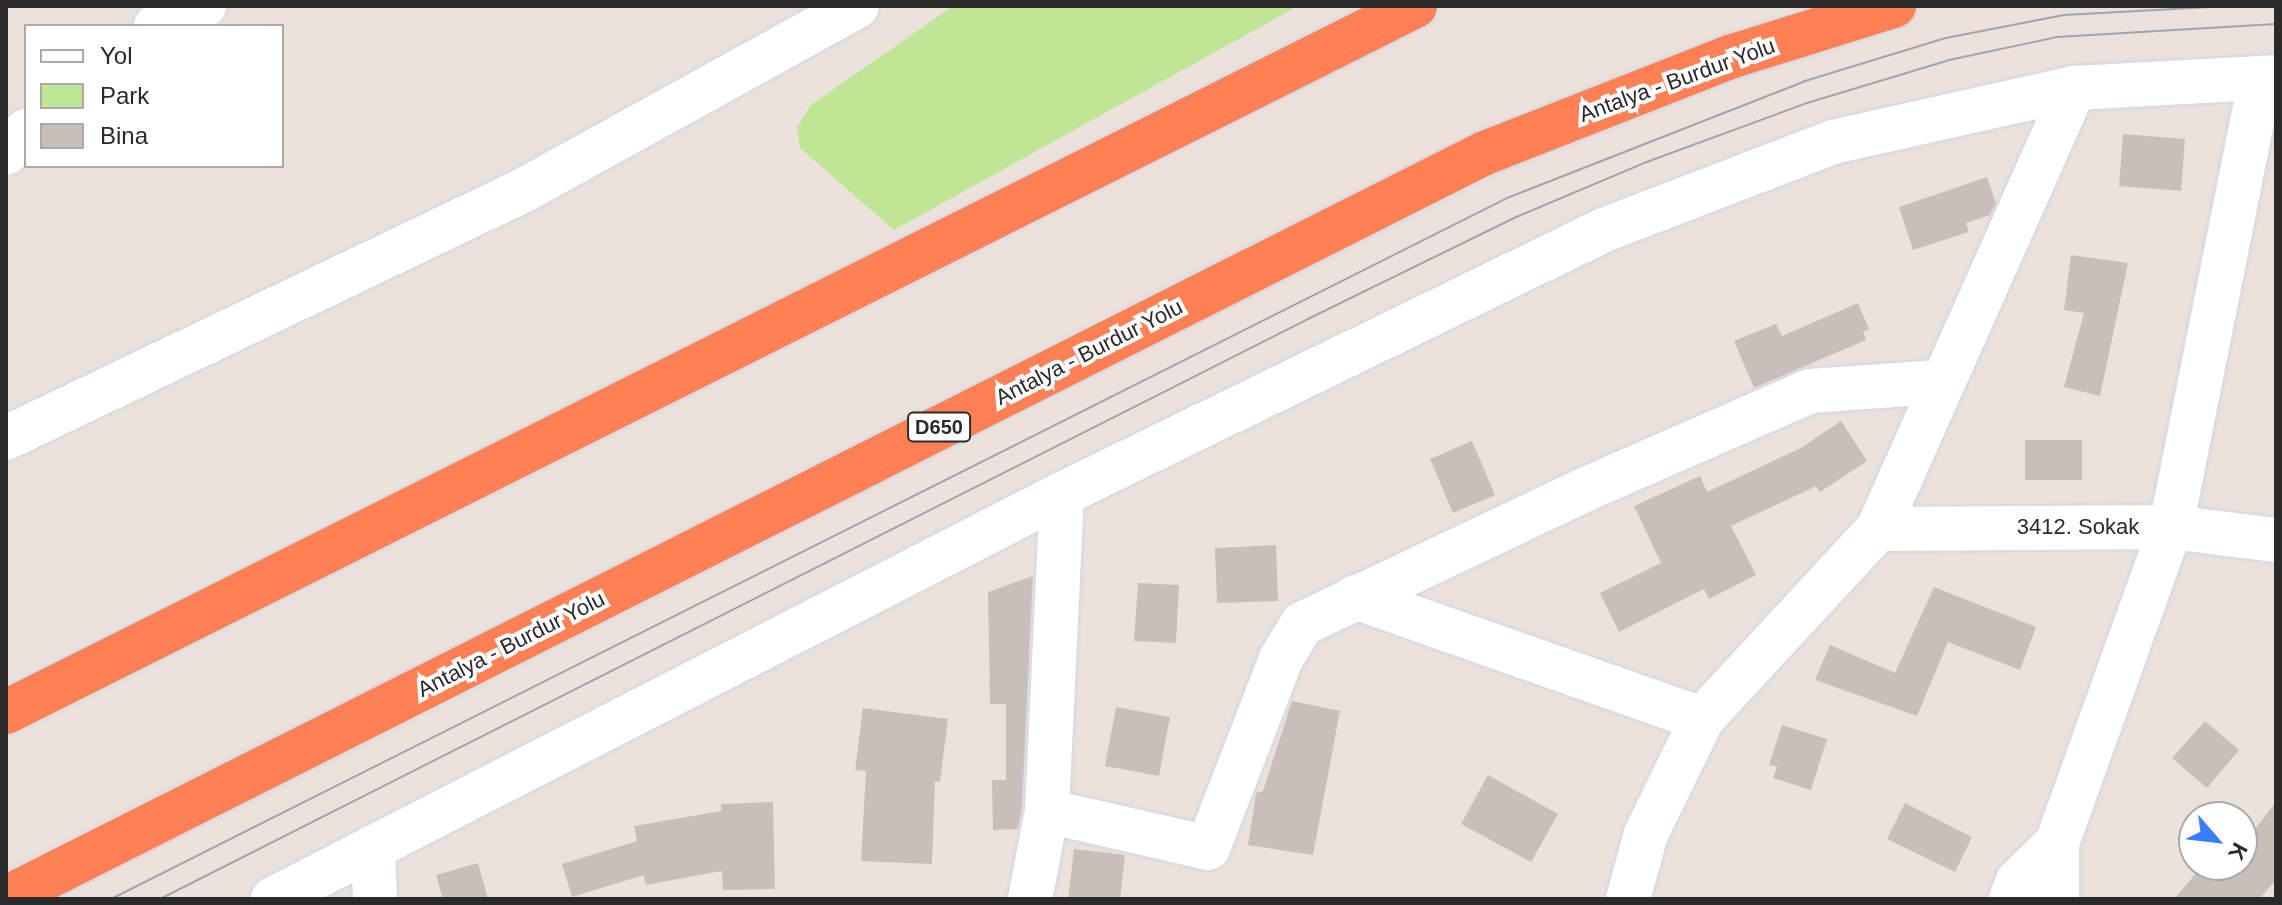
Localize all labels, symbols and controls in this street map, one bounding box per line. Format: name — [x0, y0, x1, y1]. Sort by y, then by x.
legend — [24, 24, 284, 168]
street label: Antalya - Burdur Yolu — [1575, 32, 1779, 128]
text: Yol — [100, 42, 132, 69]
text: Park — [100, 82, 149, 109]
text: Bina — [100, 122, 148, 149]
street label: Antalya - Burdur Yolu — [991, 293, 1187, 411]
road number: D650 — [907, 411, 971, 443]
street label: 3412. Sokak — [2017, 514, 2139, 540]
street label: Antalya - Burdur Yolu — [413, 585, 609, 703]
north arrow — [2178, 801, 2258, 881]
text: K — [2223, 839, 2253, 864]

